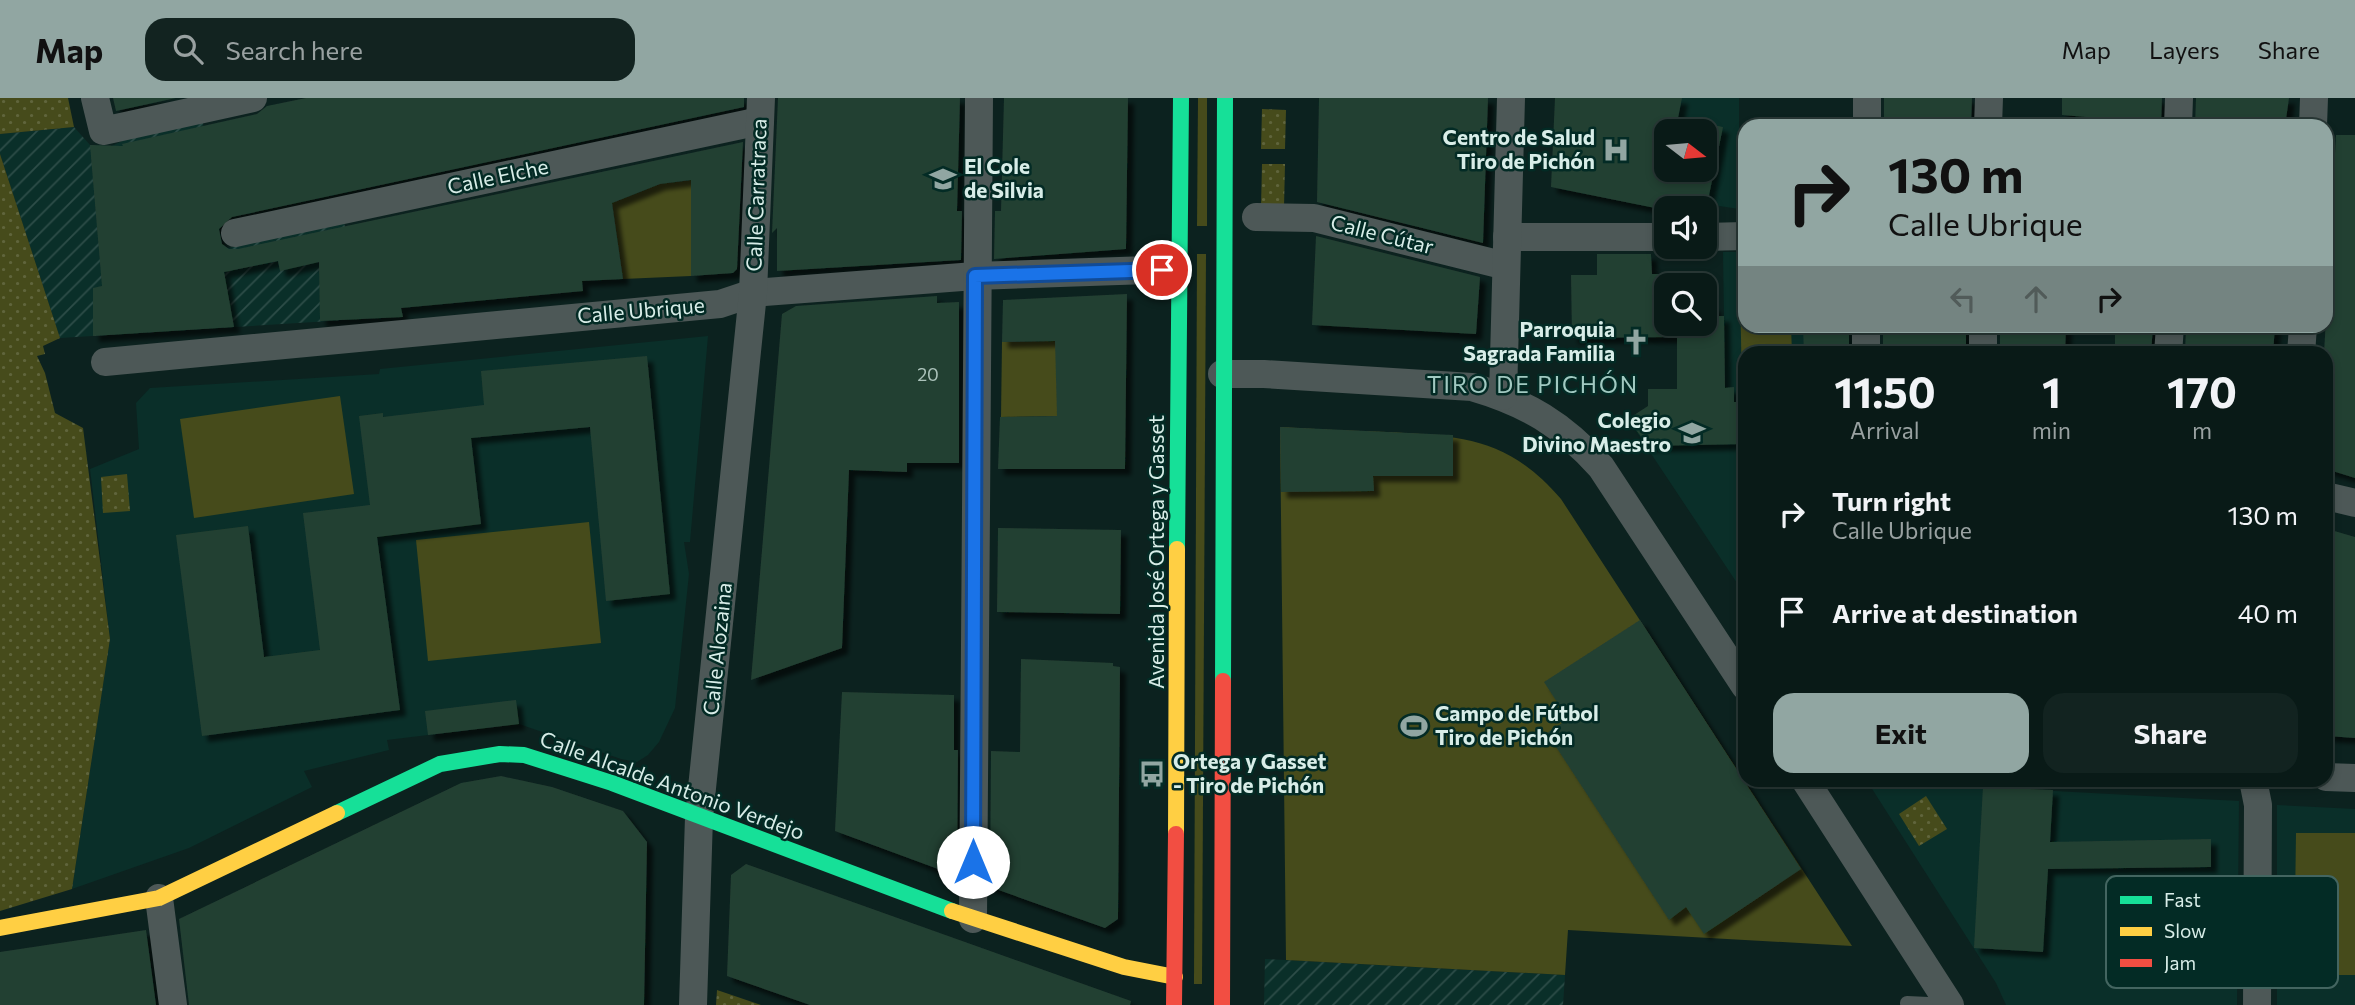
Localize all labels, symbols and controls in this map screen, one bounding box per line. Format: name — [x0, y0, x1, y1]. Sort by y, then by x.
search box — [145, 18, 635, 81]
text: Map — [35, 29, 103, 70]
icon: search — [169, 30, 207, 68]
text: Search here — [225, 34, 363, 65]
text: Map — [2062, 35, 2111, 64]
text: Layers — [2149, 35, 2220, 64]
text: Share — [2258, 35, 2320, 64]
street label: Calle Carratraca — [740, 118, 771, 272]
north arrow — [1654, 119, 1717, 182]
map controls — [1654, 119, 1717, 336]
place label: Centro de Salud Tiro de Pichón — [1443, 124, 1595, 173]
hospital icon: Centro de Salud Tiro de Pichón — [1601, 135, 1631, 165]
text: 130 m — [1888, 143, 2023, 203]
icon: right — [1773, 147, 1864, 238]
street label: Calle Elche — [445, 153, 550, 198]
place label: El Cole de Silvia — [964, 153, 1044, 202]
school or university icon: El Cole de Silvia — [928, 164, 958, 194]
button: sound — [1654, 196, 1717, 259]
text: Calle Ubrique — [1888, 203, 2083, 243]
street label: Calle Cútar — [1328, 209, 1436, 258]
pin — [1132, 240, 1192, 300]
icon: arrive — [1143, 251, 1181, 289]
button: search — [1654, 273, 1717, 336]
icon: left — [1944, 280, 1982, 318]
icon: ahead — [2017, 280, 2055, 318]
icon: right — [2090, 280, 2128, 318]
street label: Calle Ubrique — [576, 291, 706, 328]
place label: Parroquia Sagrada Familia — [1463, 316, 1615, 365]
church icon: Parroquia Sagrada Familia — [1621, 327, 1651, 357]
house number: 20 — [917, 363, 939, 385]
text: 11:50 — [1834, 365, 1936, 417]
text: 1 — [2042, 365, 2061, 417]
text: 170 — [2167, 365, 2237, 417]
district label: TIRO DE PICHÓN — [1427, 370, 1639, 398]
place label: Colegio Divino Maestro — [1522, 407, 1671, 456]
street label: Avenida José Ortega y Gasset — [1143, 415, 1168, 689]
text: Arrival — [1850, 416, 1920, 444]
text: min — [2032, 416, 2071, 444]
text: m — [2192, 416, 2212, 444]
school or university icon: Colegio Divino Maestro — [1677, 418, 1707, 448]
text: Turn right — [1832, 485, 1951, 516]
icon: right — [1773, 495, 1811, 533]
text: 130 m — [2227, 499, 2298, 530]
text: Calle Ubrique — [1832, 516, 1972, 544]
street label: Calle Alozaina — [697, 581, 736, 716]
icon: arrive — [1773, 593, 1811, 631]
text: Arrive at destination — [1832, 597, 2078, 628]
text: 40 m — [2238, 597, 2298, 628]
button: Exit — [1773, 693, 2029, 773]
button: Share — [2043, 693, 2298, 773]
place label: Campo de Fútbol Tiro de Pichón — [1435, 700, 1599, 749]
sports icon: Campo de Fútbol Tiro de Pichón — [1399, 711, 1429, 741]
street label: Calle Alcalde Antonio Verdejo — [537, 725, 808, 844]
place label: Ortega y Gasset - Tiro de Pichón — [1173, 748, 1327, 797]
bus stop icon: Ortega y Gasset - Tiro de Pichón — [1137, 759, 1167, 789]
position arrow — [936, 825, 1010, 899]
legend — [2106, 876, 2338, 988]
text: Fast — [2164, 888, 2201, 911]
text: Slow — [2164, 919, 2206, 942]
text: Jam — [2164, 951, 2196, 974]

